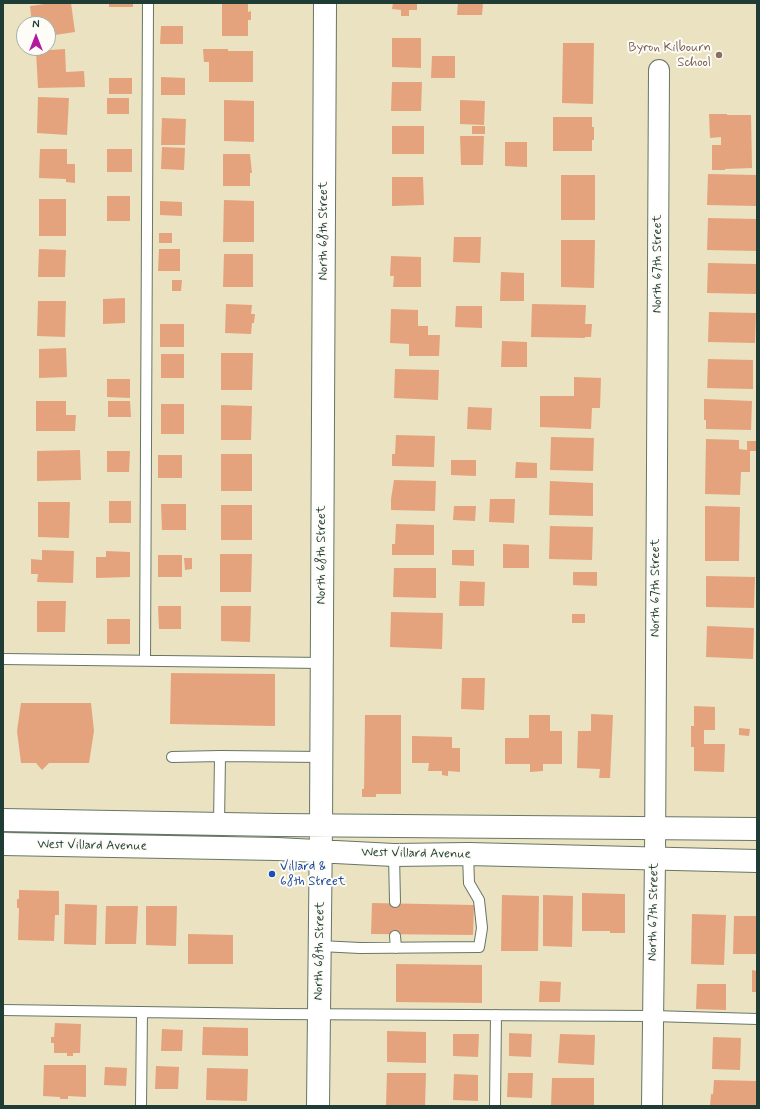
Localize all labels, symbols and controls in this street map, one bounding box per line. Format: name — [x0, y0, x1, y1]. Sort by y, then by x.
north arrow — [16, 16, 56, 56]
text: N — [32, 18, 40, 32]
place label: Byron Kilbourn School — [628, 40, 711, 71]
marker: Byron Kilbourn School — [714, 50, 724, 60]
street label: North 68th Street — [316, 181, 332, 281]
street label: North 67th Street — [650, 215, 666, 313]
street label: North 68th Street — [314, 505, 330, 605]
street label: North 67th Street — [648, 539, 664, 637]
street label: West Villard Avenue — [37, 837, 147, 855]
street label: West Villard Avenue — [361, 845, 471, 863]
place label: Villard & 68th Street — [280, 859, 345, 890]
street label: North 67th Street — [645, 863, 663, 961]
marker: Villard & 68th Street — [267, 869, 277, 879]
street label: North 68th Street — [311, 901, 329, 1001]

